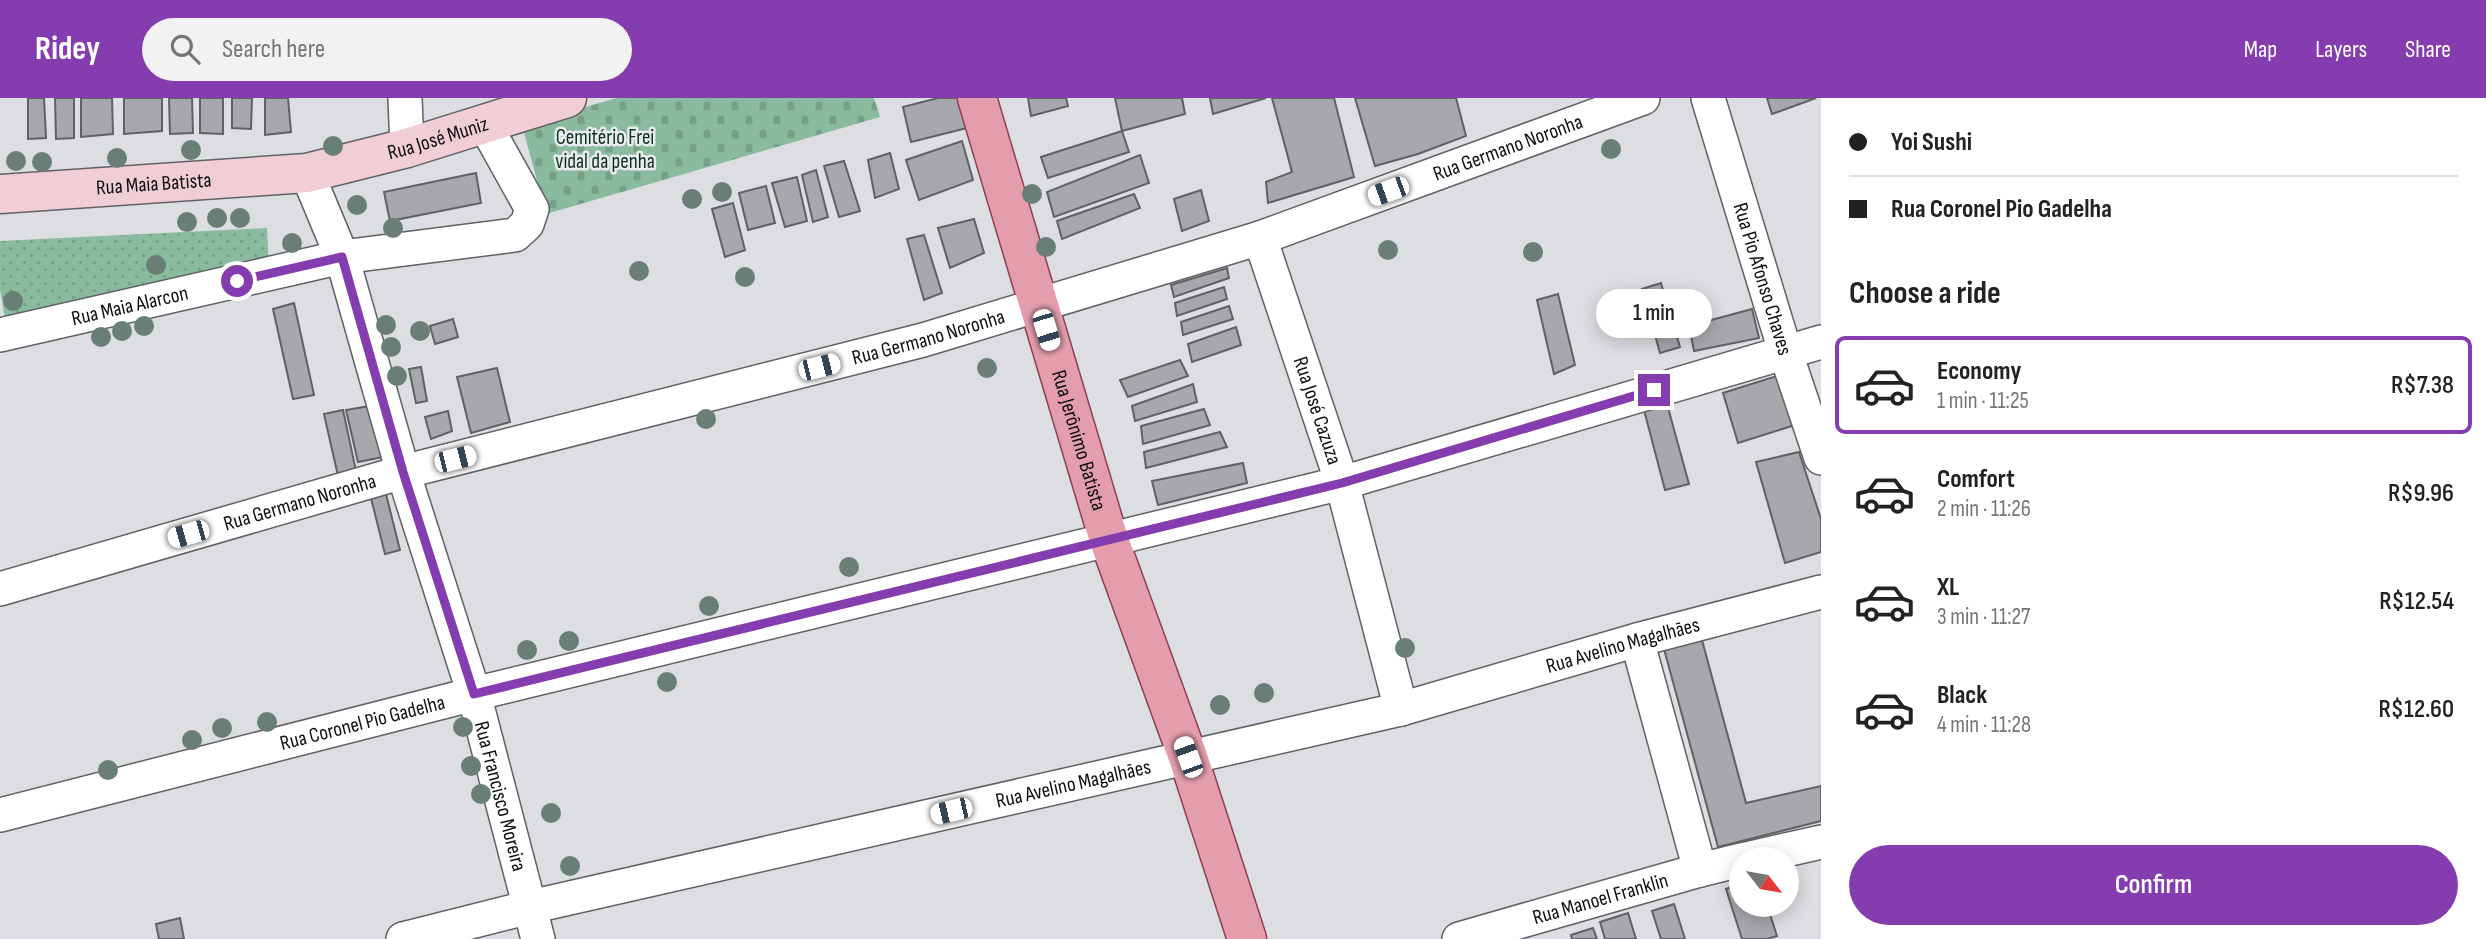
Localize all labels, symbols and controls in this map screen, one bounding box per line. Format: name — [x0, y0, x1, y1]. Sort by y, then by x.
search box — [142, 18, 632, 81]
text: Ridey — [35, 29, 100, 69]
icon: search — [166, 30, 204, 68]
text: Search here — [222, 34, 325, 65]
text: Map — [2244, 35, 2277, 64]
text: Layers — [2315, 35, 2367, 64]
text: Share — [2405, 35, 2451, 64]
street label: Rua Germano Noronha — [1429, 109, 1586, 186]
street label: Rua José Muniz — [385, 111, 492, 165]
park label: Cemitério Frei vidal da penha — [555, 125, 655, 174]
text: Yoi Sushi — [1891, 127, 1972, 158]
street label: Rua Maia Batista — [95, 167, 212, 200]
car — [1365, 174, 1412, 208]
text: Rua Coronel Pio Gadelha — [1891, 194, 2112, 225]
street label: Rua Pio Afonso Chaves — [1728, 200, 1798, 358]
route start — [221, 265, 253, 297]
text: Choose a ride — [1849, 274, 2001, 313]
street label: Rua Maia Alarcon — [69, 280, 190, 331]
callout: 1 min — [1596, 288, 1712, 338]
text: 1 min — [1633, 299, 1675, 327]
street label: Rua Germano Noronha — [849, 304, 1008, 370]
car — [1030, 307, 1063, 353]
car — [797, 352, 842, 382]
street label: Rua José Cazuza — [1288, 353, 1347, 468]
icon: car — [1853, 354, 1916, 417]
text: Economy — [1937, 356, 2021, 387]
street label: Rua Jerônimo Batista — [1046, 367, 1112, 513]
text: R$7.38 — [2391, 370, 2454, 401]
route end — [1638, 374, 1670, 406]
text: 1 min · 11:25 — [1937, 387, 2029, 415]
car — [433, 444, 478, 474]
icon: car — [1853, 462, 1916, 525]
text: Comfort — [1937, 464, 2015, 495]
street label: Rua Germano Noronha — [221, 468, 379, 536]
text: R$9.96 — [2388, 478, 2454, 509]
text: 2 min · 11:26 — [1937, 495, 2031, 523]
car — [165, 518, 212, 550]
icon: car — [1853, 570, 1916, 633]
text: XL — [1937, 572, 1959, 603]
text: R$12.54 — [2379, 586, 2454, 617]
text: 3 min · 11:27 — [1937, 603, 2030, 631]
street label: Rua Avelino Magalhães — [1543, 612, 1702, 678]
icon: car — [1853, 678, 1916, 741]
text: Black — [1937, 680, 1987, 711]
street label: Rua Coronel Pio Gadelha — [277, 689, 447, 756]
text: R$12.60 — [2378, 694, 2454, 725]
text: 4 min · 11:28 — [1937, 711, 2031, 739]
street label: Rua Francisco Moreira — [469, 718, 532, 874]
car — [1171, 734, 1206, 780]
street label: Rua Avelino Magalhães — [993, 754, 1153, 813]
car — [929, 796, 974, 826]
button: Confirm — [1849, 845, 2458, 925]
north arrow — [1729, 847, 1799, 917]
map controls — [1729, 847, 1799, 917]
street label: Rua Manoel Franklin — [1530, 867, 1671, 930]

